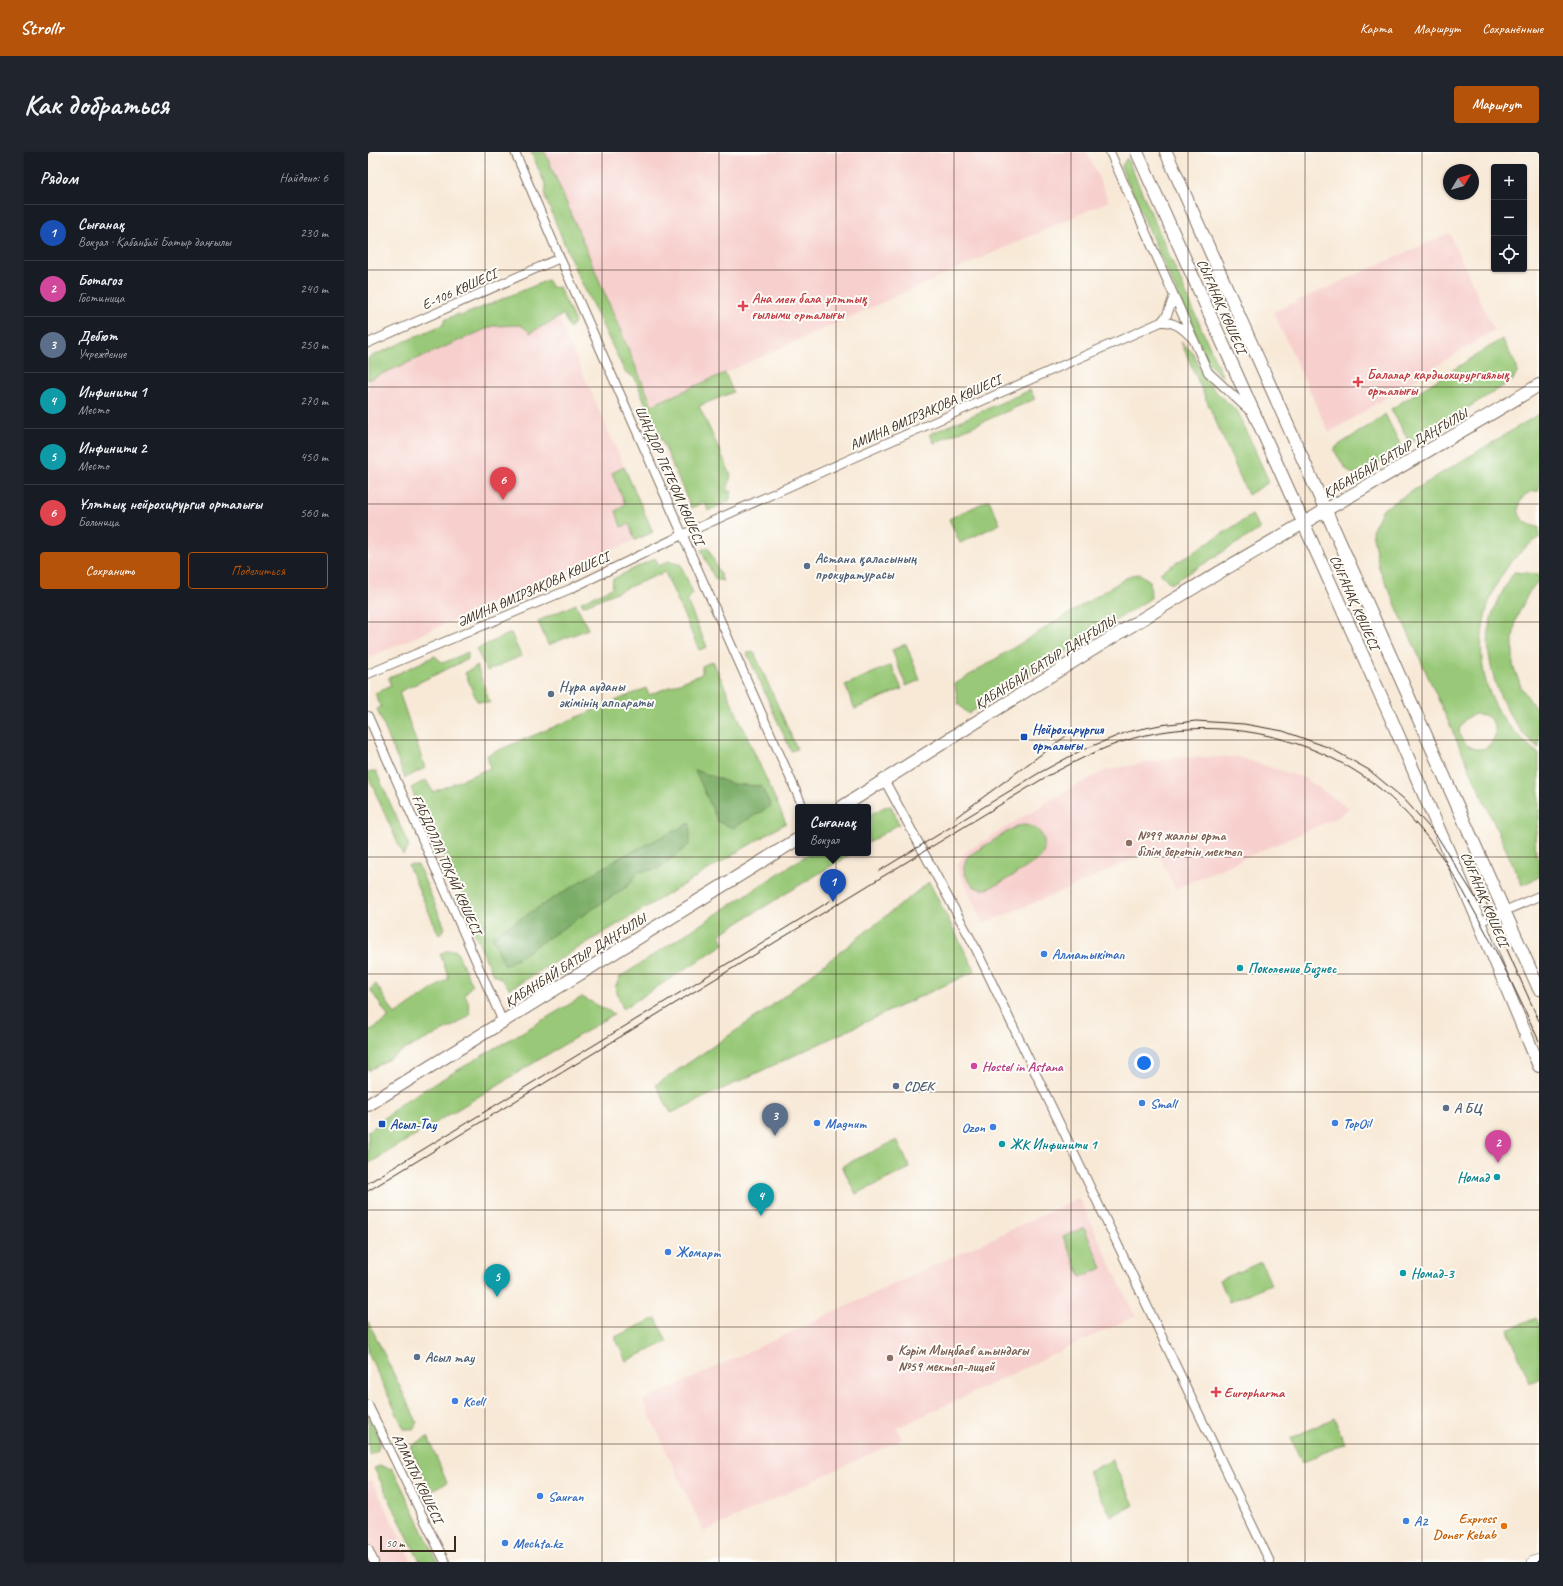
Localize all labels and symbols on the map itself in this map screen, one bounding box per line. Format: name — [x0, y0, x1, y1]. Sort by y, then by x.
north arrow — [1443, 164, 1479, 200]
street label: СЫҒАНАҚ КӨШЕСІ — [1193, 257, 1251, 359]
street label: Е-106 КӨШЕСІ — [419, 264, 502, 313]
place label: Ана мен бала ұлттық ғылыми орталығы — [752, 290, 868, 323]
marker: Ана мен бала ұлттық ғылыми орталығы — [737, 300, 749, 312]
place label: Балалар кардиохирургиялық орталығы — [1367, 366, 1510, 399]
street label: АМИНА ӨМІРЗАҚОВА КӨШЕСІ — [847, 370, 1007, 454]
marker: Балалар кардиохирургиялық орталығы — [1352, 376, 1364, 388]
street label: ШАНДОР ПЕТЕФИ КӨШЕСІ — [631, 403, 709, 550]
street label: ҚАБАНБАЙ БАТЫР ДАҢҒЫЛЫ — [1320, 404, 1473, 502]
pin: 6 — [490, 467, 516, 500]
street label: ӘМИНА ӨМІРЗАҚОВА КӨШЕСІ — [455, 547, 615, 631]
place label: Астана қаласының прокуратурасы — [815, 550, 917, 583]
street label: СЫҒАНАҚ КӨШЕСІ — [1326, 553, 1384, 655]
marker: Астана қаласының прокуратурасы — [802, 561, 812, 571]
street label: ҚАБАНБАЙ БАТЫР ДАҢҒЫЛЫ — [972, 611, 1121, 713]
place label: Нұра ауданы әкімінің аппараты — [559, 678, 654, 711]
marker: Нұра ауданы әкімінің аппараты — [546, 689, 556, 699]
place label: Нейрохирургия орталығы — [1032, 721, 1105, 754]
marker: Нейрохирургия орталығы — [1019, 732, 1029, 742]
street label: ҒАБДОЛЛА ТОҚАЙ КӨШЕСІ — [408, 792, 486, 940]
place label: №99 жалпы орта білім беретін мектеп — [1137, 827, 1243, 860]
marker: №99 жалпы орта білім беретін мектеп — [1124, 838, 1134, 848]
street label: СЫҒАНАҚ КӨШЕСІ — [1457, 849, 1513, 952]
pin: 1 — [820, 869, 846, 902]
street label: ҚАБАНБАЙ БАТЫР ДАҢҒЫЛЫ — [502, 909, 651, 1011]
place label: Алматыкітап — [1052, 946, 1125, 963]
marker: Алматыкітап — [1039, 949, 1049, 959]
place label: Поколение Бизнес — [1248, 960, 1337, 978]
marker: Поколение Бизнес — [1235, 963, 1245, 973]
your location — [1134, 1053, 1154, 1073]
place label: Hostel in Astana — [982, 1058, 1064, 1075]
marker: Hostel in Astana — [969, 1061, 979, 1071]
place label: CDEK — [904, 1078, 936, 1095]
marker: CDEK — [891, 1081, 901, 1091]
place label: Small — [1150, 1095, 1179, 1112]
marker: Small — [1137, 1098, 1147, 1108]
place label: А БЦ — [1454, 1100, 1483, 1117]
pin: 3 — [762, 1103, 788, 1136]
marker: А БЦ — [1441, 1103, 1451, 1113]
place label: Magnum — [825, 1115, 867, 1132]
place label: TopOil — [1343, 1115, 1373, 1132]
place label: Асыл-Тау — [390, 1116, 438, 1133]
marker: Magnum — [812, 1118, 822, 1128]
marker: TopOil — [1330, 1118, 1340, 1128]
marker: Асыл-Тау — [377, 1119, 387, 1129]
place label: Ozon — [962, 1119, 986, 1136]
marker: Ozon — [988, 1122, 998, 1132]
pin: 2 — [1485, 1130, 1511, 1163]
place label: ЖК Инфинити 1 — [1010, 1136, 1098, 1153]
marker: ЖК Инфинити 1 — [997, 1139, 1007, 1149]
place label: Номад — [1457, 1169, 1491, 1186]
marker: Номад — [1492, 1172, 1502, 1182]
pin: 4 — [748, 1183, 774, 1216]
place label: Жомарт — [676, 1244, 721, 1261]
marker: Жомарт — [663, 1247, 673, 1257]
pin: 5 — [484, 1264, 510, 1297]
place label: Номад-3 — [1411, 1265, 1455, 1282]
marker: Номад-3 — [1398, 1268, 1408, 1278]
place label: Кәрім Мыңбаев атындағы №59 мектеп-лицей — [898, 1342, 1030, 1375]
place label: Асыл тау — [425, 1349, 476, 1366]
marker: Асыл тау — [412, 1352, 422, 1362]
marker: Кәрім Мыңбаев атындағы №59 мектеп-лицей — [885, 1353, 895, 1363]
place label: Europharma — [1224, 1384, 1286, 1401]
marker: Europharma — [1211, 1387, 1221, 1397]
place label: Kcell — [463, 1393, 487, 1410]
marker: Kcell — [450, 1396, 460, 1406]
street label: АЛМАТЫ КӨШЕСІ — [389, 1431, 448, 1529]
place label: Sauran — [548, 1488, 584, 1505]
marker: Sauran — [535, 1491, 545, 1501]
place label: Express Doner Kebab — [1433, 1510, 1498, 1543]
place label: А2 — [1414, 1513, 1429, 1530]
marker: А2 — [1401, 1516, 1411, 1526]
marker: Express Doner Kebab — [1499, 1521, 1509, 1531]
scale bar — [380, 1534, 456, 1553]
place label: Mechta.kz — [513, 1535, 564, 1552]
marker: Mechta.kz — [500, 1538, 510, 1548]

